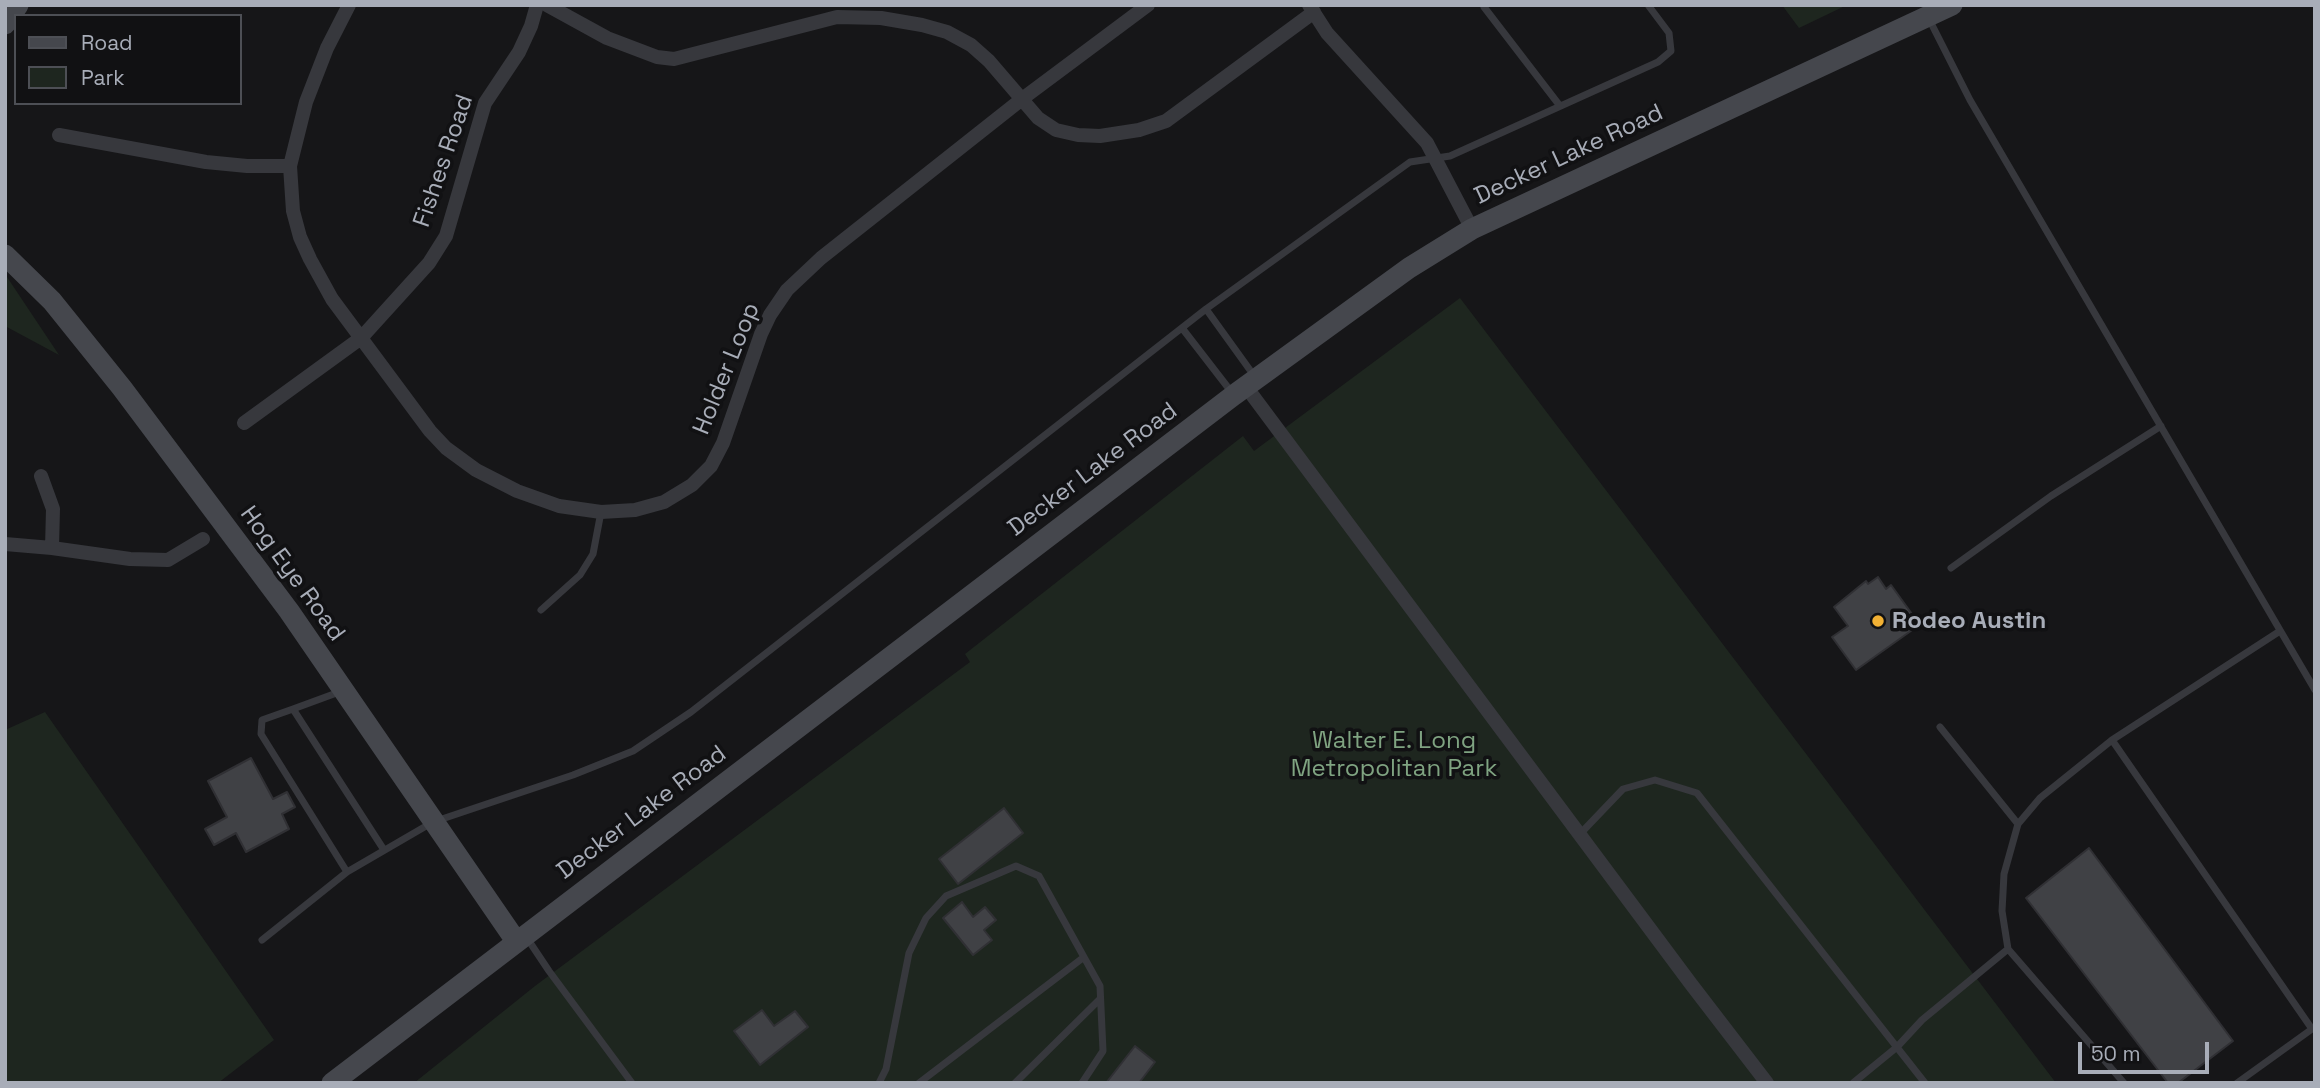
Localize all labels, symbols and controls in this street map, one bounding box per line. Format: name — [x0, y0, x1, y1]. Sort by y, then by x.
legend — [14, 14, 242, 105]
text: Road — [81, 29, 133, 56]
text: Park — [81, 64, 125, 91]
street label: Fishes Road — [408, 91, 480, 231]
street label: Decker Lake Road — [1470, 99, 1668, 211]
street label: Holder Loop — [688, 299, 766, 439]
street label: Decker Lake Road — [1003, 397, 1183, 543]
street label: Hog Eye Road — [233, 501, 351, 647]
place label: Rodeo Austin — [1892, 607, 2046, 635]
marker: Rodeo Austin — [1870, 613, 1886, 629]
park label: Walter E. Long Metropolitan Park — [1291, 727, 1497, 783]
street label: Decker Lake Road — [552, 740, 732, 886]
scale bar — [2082, 1028, 2213, 1072]
text: 50 m — [2091, 1040, 2141, 1067]

